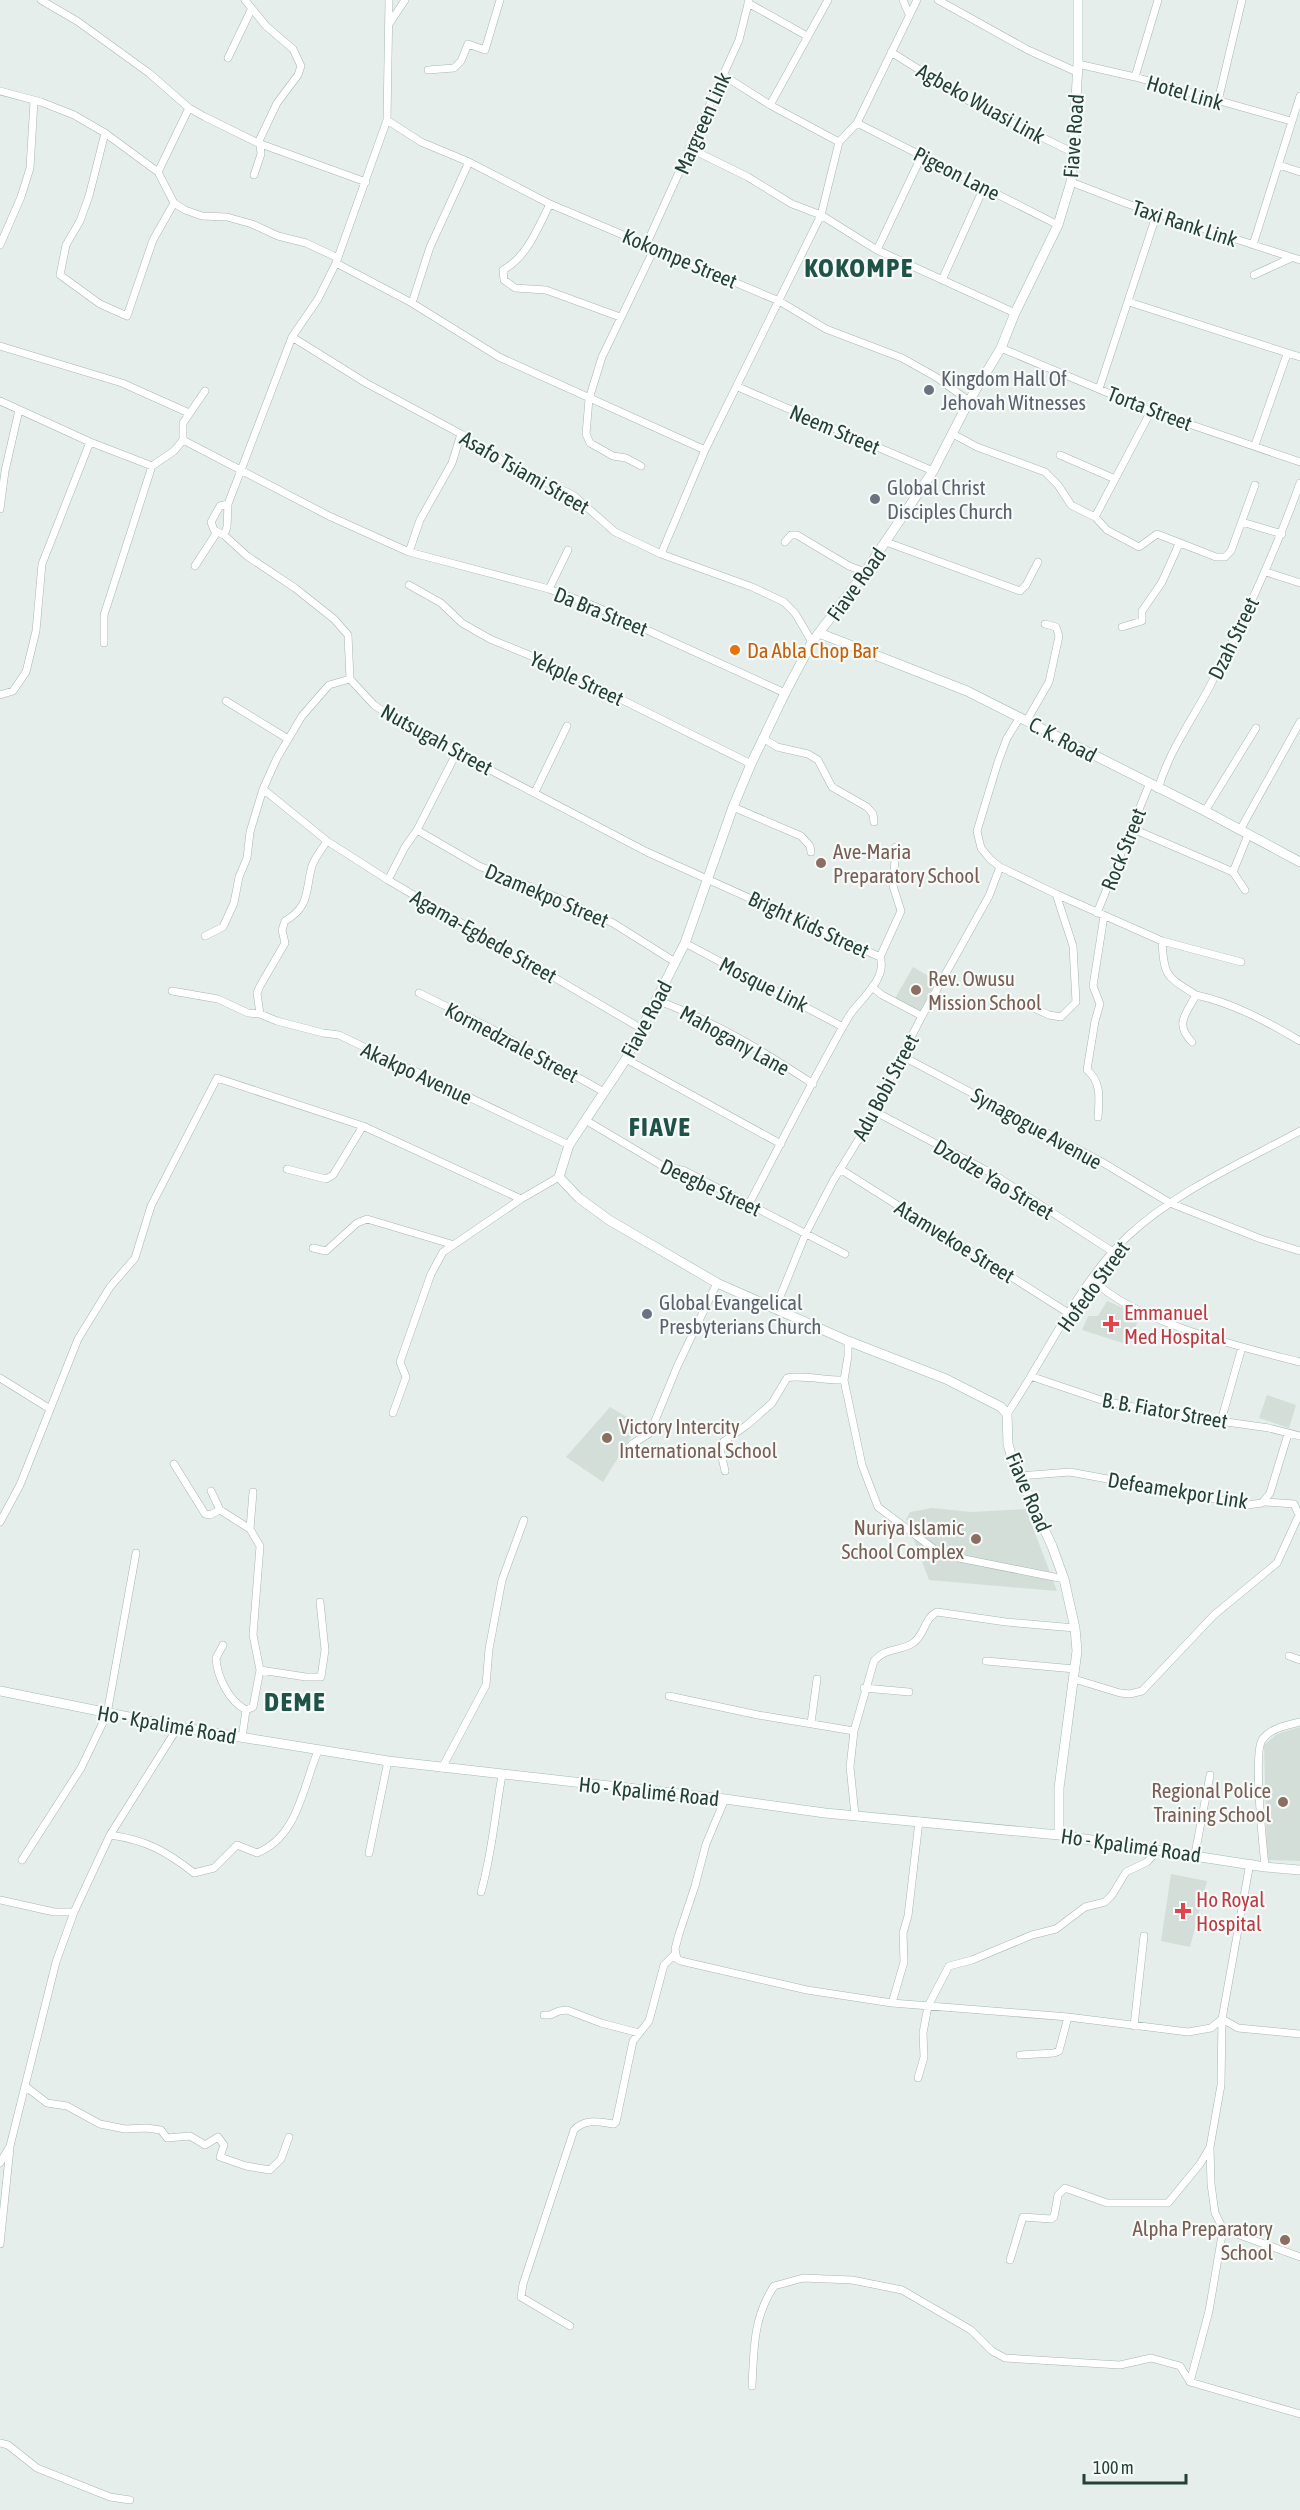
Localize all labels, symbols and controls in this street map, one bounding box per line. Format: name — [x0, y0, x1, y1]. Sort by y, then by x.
street label: Agbeko Wuasi Link — [913, 58, 1049, 148]
street label: Margreen Link — [669, 68, 735, 178]
street label: Hotel Link — [1144, 70, 1226, 114]
street label: Fiave Road — [1058, 93, 1088, 179]
street label: Pigeon Lane — [910, 141, 1004, 205]
street label: Taxi Rank Link — [1130, 195, 1240, 251]
street label: Kokompe Street — [619, 223, 741, 293]
district label: KOKOMPE — [804, 252, 914, 283]
place label: Kingdom Hall Of Jehovah Witnesses — [941, 366, 1086, 414]
street label: Torta Street — [1104, 381, 1196, 435]
marker: Kingdom Hall Of Jehovah Witnesses — [922, 383, 936, 397]
street label: Neem Street — [786, 399, 884, 459]
street label: Asafo Tsiami Street — [456, 425, 594, 519]
place label: Global Christ Disciples Church — [887, 475, 1013, 523]
marker: Global Christ Disciples Church — [868, 492, 882, 506]
street label: Fiave Road — [822, 543, 890, 625]
street label: Da Bra Street — [551, 581, 651, 641]
street label: Dzah Street — [1203, 593, 1263, 683]
place label: Da Abla Chop Bar — [747, 638, 879, 662]
marker: Da Abla Chop Bar — [728, 643, 742, 657]
street label: Yekple Street — [526, 646, 628, 710]
street label: Nutsugah Street — [377, 699, 497, 779]
street label: C. K. Road — [1025, 711, 1101, 767]
street label: Rock Street — [1096, 804, 1150, 894]
place label: Ave-Maria Preparatory School — [833, 839, 980, 887]
marker: Ave-Maria Preparatory School — [814, 856, 828, 870]
street label: Dzamekpo Street — [482, 858, 612, 932]
street label: Agama-Egbede Street — [407, 884, 561, 988]
street label: Bright Kids Street — [745, 886, 873, 962]
street label: Mosque Link — [716, 951, 812, 1017]
place label: Rev. Owusu Mission School — [928, 966, 1042, 1014]
street label: Fiave Road — [616, 976, 676, 1062]
marker: Rev. Owusu Mission School — [909, 983, 923, 997]
street label: Kormedzrale Street — [441, 997, 583, 1087]
street label: Mahogany Lane — [676, 1000, 794, 1080]
street label: Adu Bobi Street — [847, 1030, 923, 1144]
street label: Akakpo Avenue — [358, 1037, 476, 1109]
street label: Synagogue Avenue — [968, 1082, 1106, 1174]
district label: FIAVE — [629, 1111, 691, 1142]
street label: Dzodze Yao Street — [930, 1134, 1058, 1224]
street label: Deegbe Street — [657, 1153, 765, 1221]
street label: Atamvekoe Street — [891, 1195, 1019, 1287]
street label: Hofedo Street — [1052, 1236, 1134, 1336]
place label: Global Evangelical Presbyterians Church — [659, 1290, 821, 1338]
place label: Emmanuel Med Hospital — [1124, 1300, 1226, 1348]
marker: Global Evangelical Presbyterians Church — [640, 1307, 654, 1321]
marker: Emmanuel Med Hospital — [1102, 1315, 1120, 1333]
street label: B. B. Fiator Street — [1100, 1387, 1230, 1433]
place label: Victory Intercity International School — [619, 1414, 778, 1462]
marker: Victory Intercity International School — [600, 1431, 614, 1445]
street label: Fiave Road — [1002, 1449, 1056, 1535]
street label: Defeamekpor Link — [1106, 1467, 1250, 1513]
place label: Nuriya Islamic School Complex — [841, 1515, 965, 1563]
marker: Nuriya Islamic School Complex — [969, 1532, 983, 1546]
district label: DEME — [264, 1686, 326, 1717]
street label: Ho - Kpalimé Road — [95, 1700, 239, 1748]
street label: Ho - Kpalimé Road — [578, 1772, 720, 1810]
place label: Regional Police Training School — [1151, 1778, 1271, 1826]
marker: Regional Police Training School — [1276, 1795, 1290, 1809]
street label: Ho - Kpalimé Road — [1059, 1823, 1203, 1867]
place label: Ho Royal Hospital — [1196, 1887, 1265, 1935]
marker: Ho Royal Hospital — [1174, 1902, 1192, 1920]
place label: Alpha Preparatory School — [1133, 2216, 1273, 2264]
marker: Alpha Preparatory School — [1278, 2233, 1292, 2247]
scale bar — [1084, 2447, 1186, 2485]
text: 100 m — [1093, 2457, 1134, 2478]

